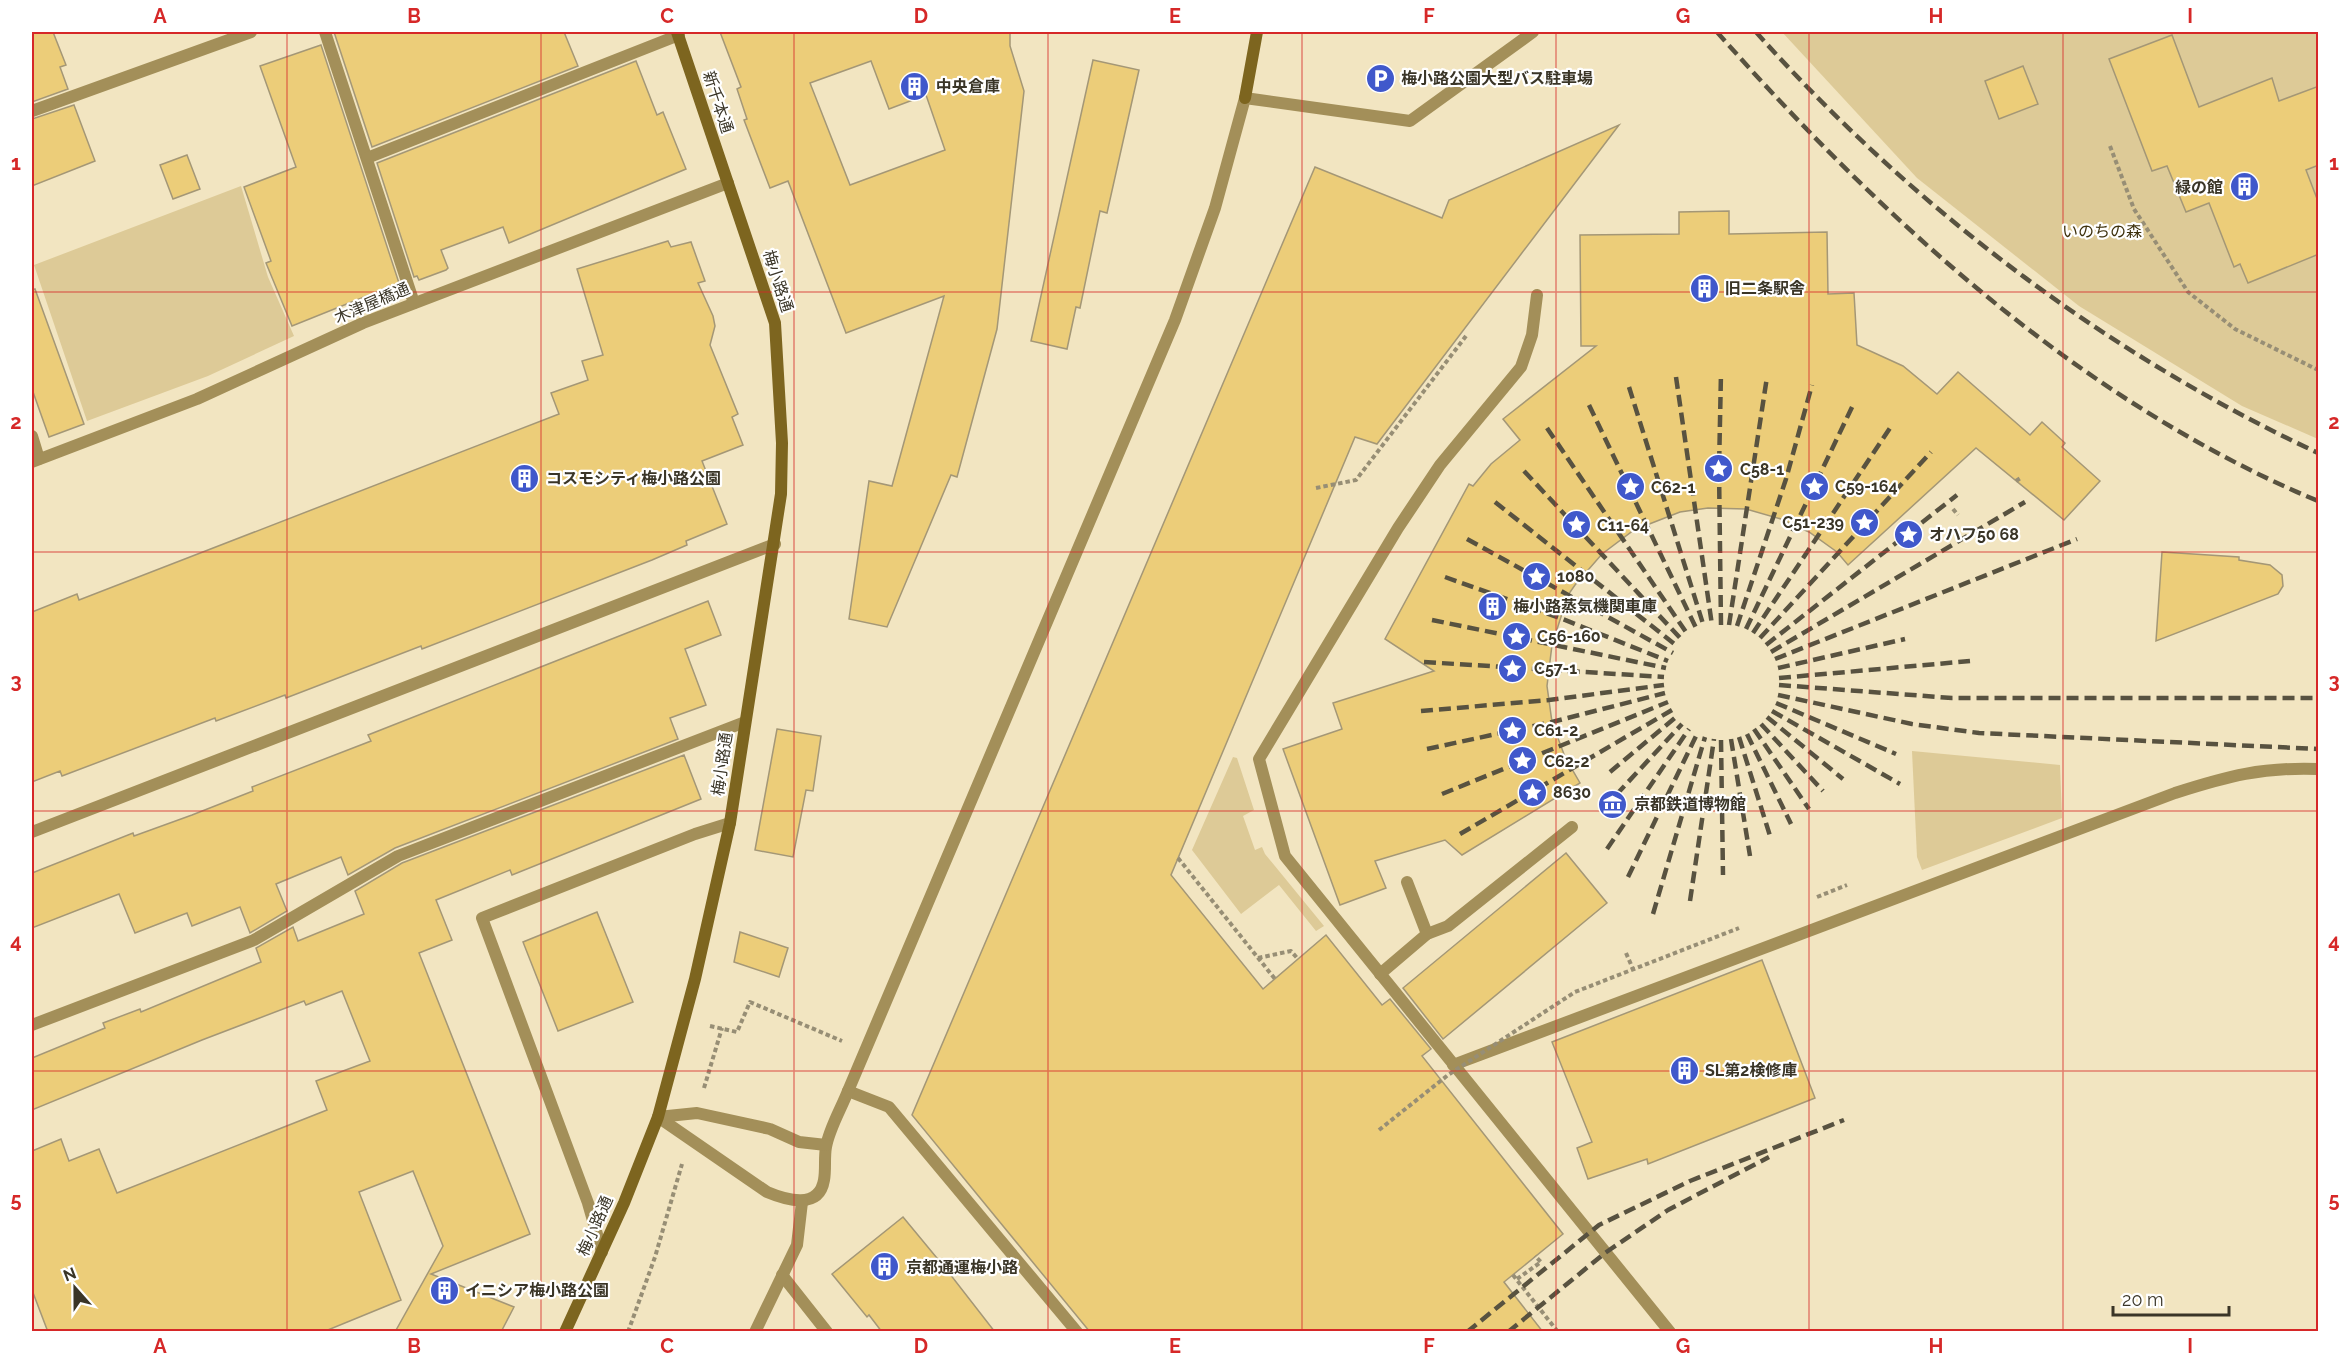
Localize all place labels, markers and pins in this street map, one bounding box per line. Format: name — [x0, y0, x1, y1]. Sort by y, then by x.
parking icon: 梅小路公園大型バス駐車場 — [1364, 62, 1396, 94]
place label: 梅小路公園大型バス駐車場 — [1401, 69, 1593, 88]
building icon: 中央倉庫 — [899, 70, 931, 102]
place label: 中央倉庫 — [936, 77, 1000, 96]
building icon: 緑の館 — [2228, 171, 2260, 203]
place label: 緑の館 — [2175, 178, 2223, 197]
building icon: 旧二条駅舎 — [1688, 272, 1720, 304]
place label: 旧二条駅舎 — [1725, 279, 1805, 298]
place icon: C58-1 — [1703, 453, 1735, 485]
place label: C58-1 — [1740, 460, 1784, 479]
building icon: コスモシティ梅小路公園 — [509, 462, 541, 494]
place label: コスモシティ梅小路公園 — [546, 469, 721, 488]
place icon: C59-164 — [1798, 470, 1830, 502]
place icon: C62-1 — [1614, 471, 1646, 503]
place label: C59-164 — [1835, 477, 1898, 496]
place label: C62-1 — [1651, 478, 1695, 497]
place icon: C51-239 — [1849, 506, 1881, 538]
place icon: C11-64 — [1560, 509, 1592, 541]
place label: C51-239 — [1782, 513, 1844, 532]
place label: C11-64 — [1597, 516, 1649, 535]
place icon: オハフ50 68 — [1892, 518, 1924, 550]
place label: オハフ50 68 — [1929, 525, 2019, 544]
place icon: 1080 — [1520, 560, 1552, 592]
place label: 1080 — [1557, 567, 1594, 586]
building icon: 梅小路蒸気機関車庫 — [1476, 590, 1508, 622]
place label: 梅小路蒸気機関車庫 — [1513, 597, 1657, 616]
place icon: C56-160 — [1500, 620, 1532, 652]
place label: C56-160 — [1537, 627, 1601, 646]
place icon: C57-1 — [1497, 652, 1529, 684]
place label: C57-1 — [1534, 659, 1577, 678]
place icon: C61-2 — [1497, 714, 1529, 746]
place label: C61-2 — [1534, 721, 1578, 740]
place icon: C62-2 — [1507, 745, 1539, 777]
place label: C62-2 — [1544, 752, 1589, 771]
place icon: 8630 — [1516, 776, 1548, 808]
place label: 8630 — [1553, 783, 1591, 802]
museum icon: 京都鉄道博物館 — [1597, 788, 1629, 820]
place label: 京都鉄道博物館 — [1634, 795, 1746, 814]
building icon: SL第2検修庫 — [1668, 1054, 1700, 1086]
place label: SL第2検修庫 — [1705, 1061, 1797, 1080]
building icon: 京都通運梅小路 — [869, 1251, 901, 1283]
place label: 京都通運梅小路 — [906, 1258, 1018, 1277]
building icon: イニシア梅小路公園 — [428, 1274, 460, 1306]
place label: イニシア梅小路公園 — [465, 1281, 609, 1300]

